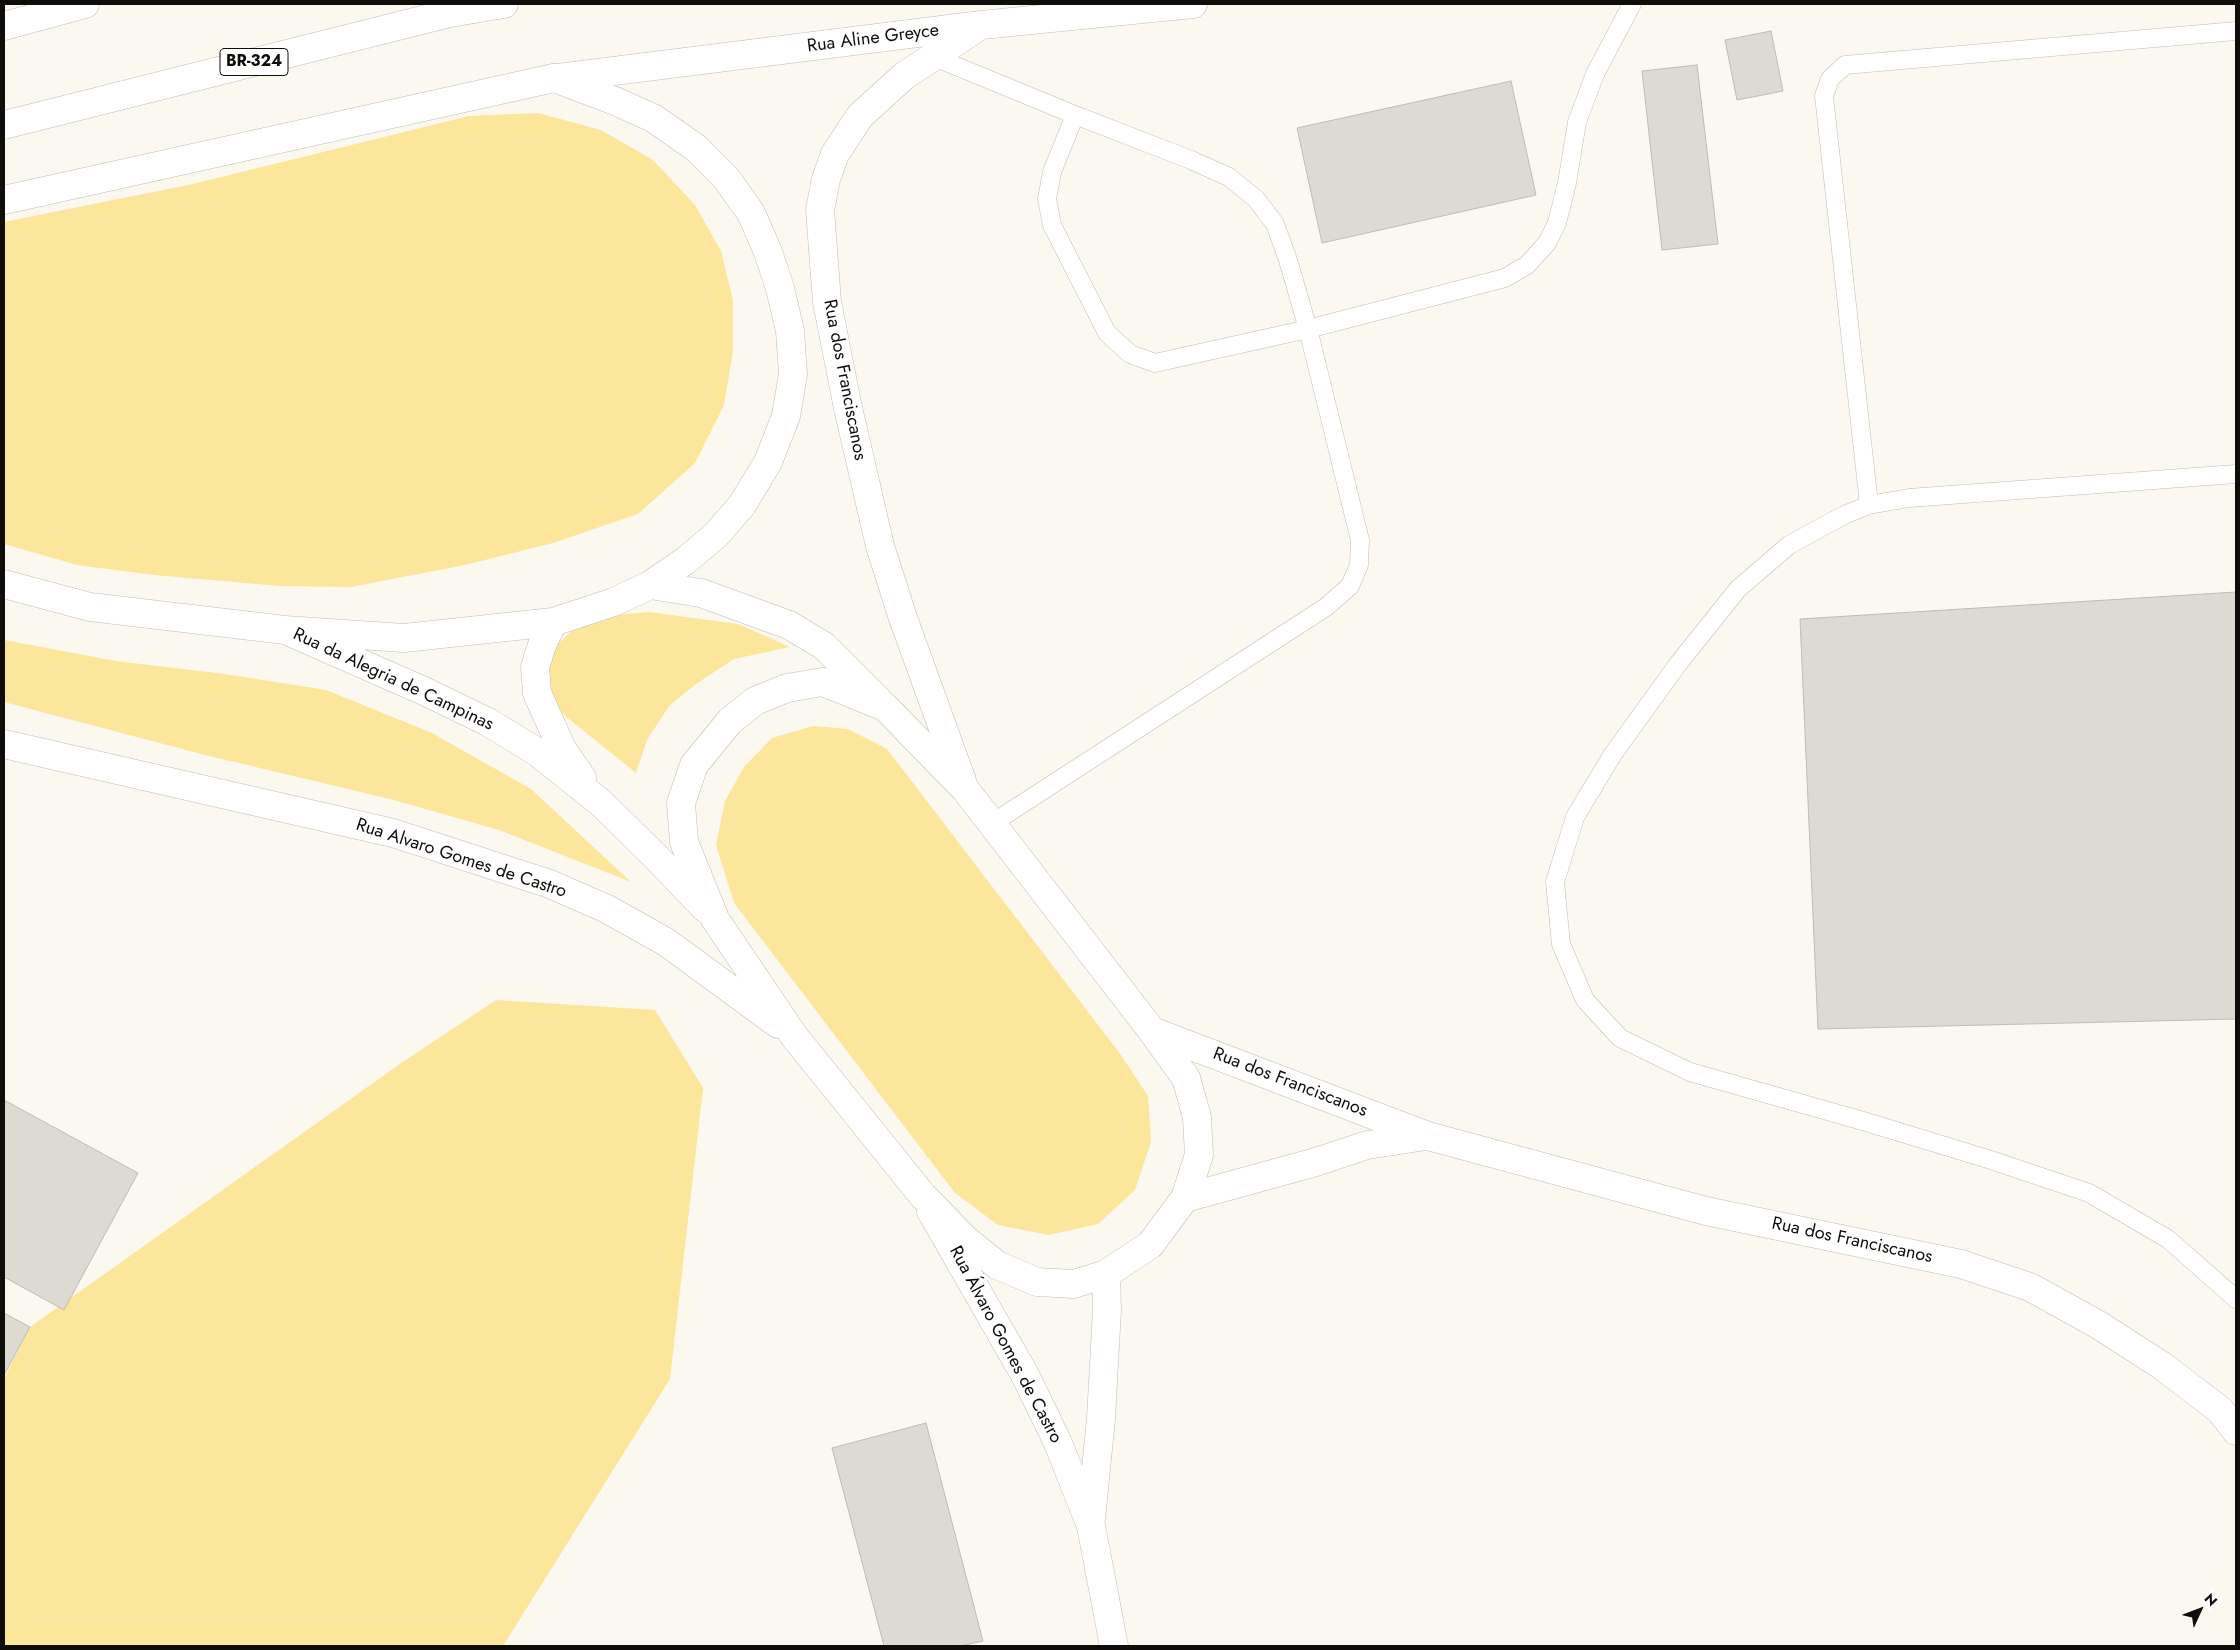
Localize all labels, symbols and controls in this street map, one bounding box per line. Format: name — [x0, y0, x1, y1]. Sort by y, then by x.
street label: Rua Aline Greyce — [806, 20, 940, 58]
road number: BR-324 — [220, 48, 288, 76]
street label: Rua dos Franciscanos — [818, 298, 870, 462]
street label: Rua da Alegria de Campinas — [289, 624, 497, 736]
street label: Rua Alvaro Gomes de Castro — [353, 815, 569, 903]
street label: Rua dos Franciscanos — [1210, 1044, 1370, 1122]
street label: Rua dos Franciscanos — [1770, 1213, 1934, 1269]
street label: Rua Álvaro Gomes de Castro — [944, 1243, 1066, 1447]
north arrow — [2175, 1585, 2225, 1635]
text: N — [2200, 1589, 2222, 1611]

